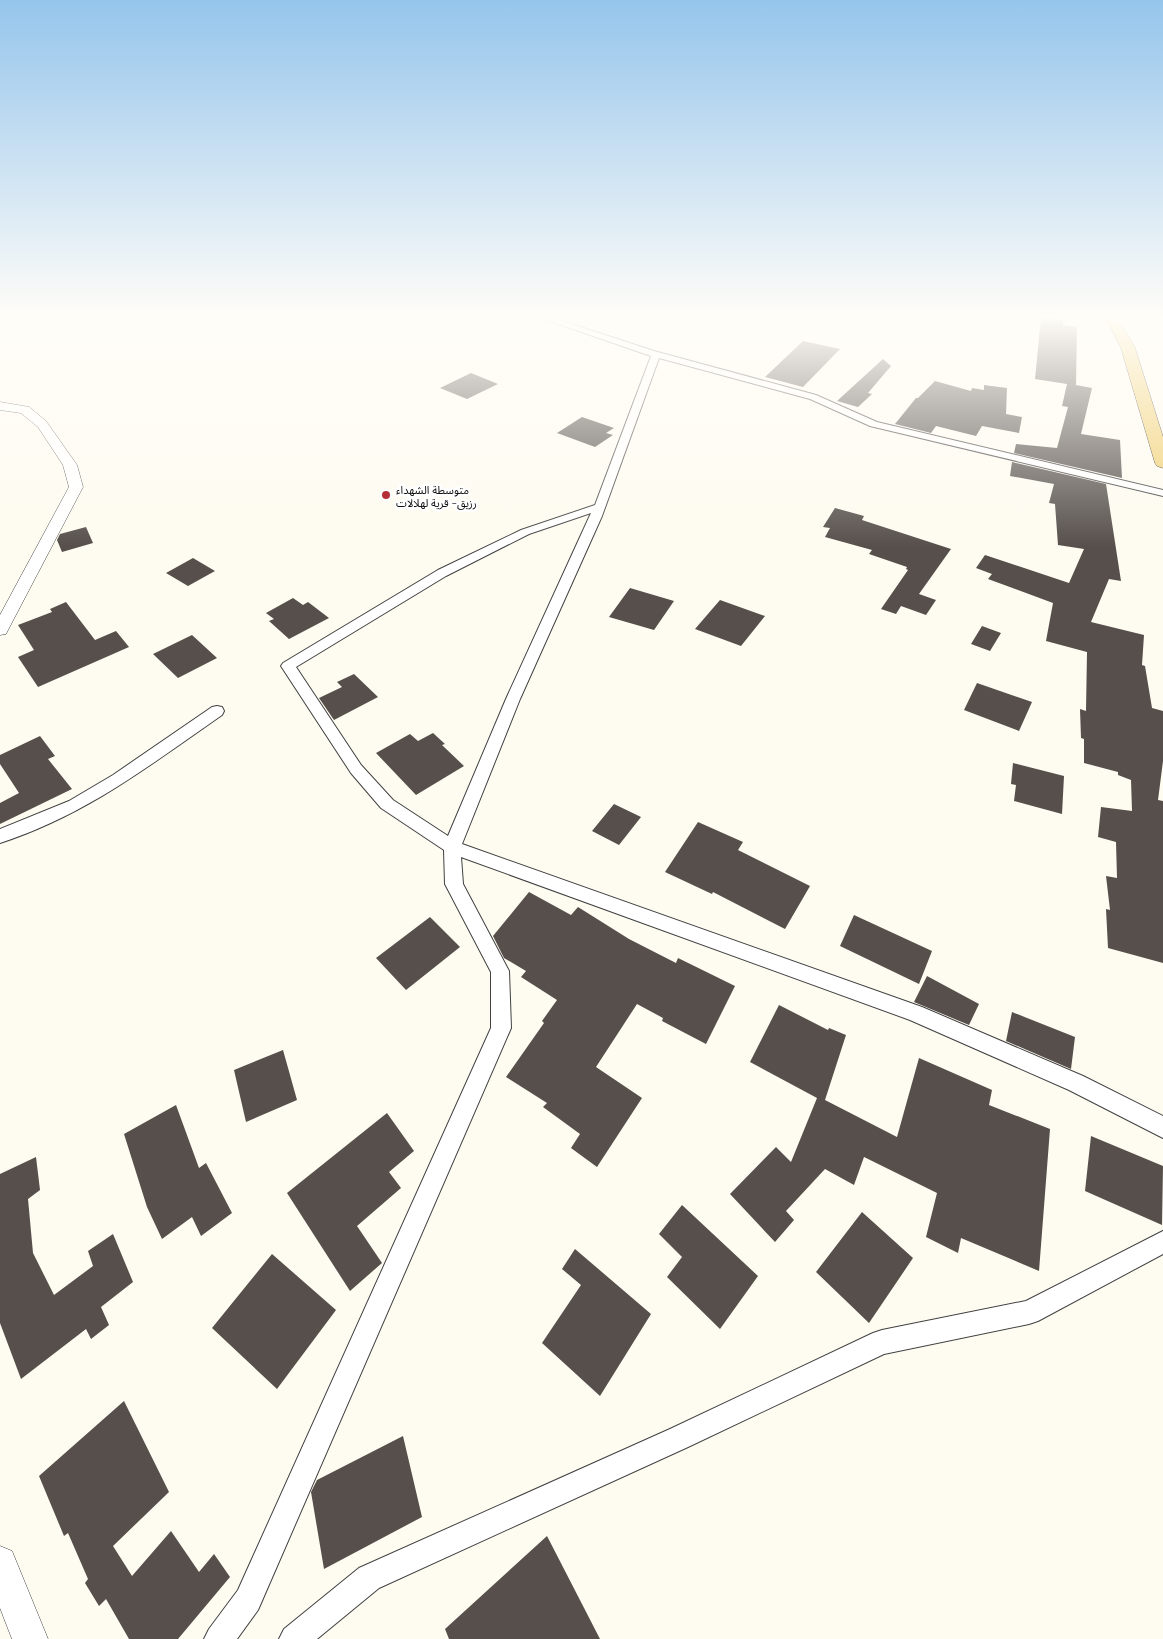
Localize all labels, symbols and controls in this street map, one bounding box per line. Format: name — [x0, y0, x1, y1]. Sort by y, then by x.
place label: متوسطة الشهداء رزيق- قرية لهلالات — [396, 482, 477, 510]
marker: متوسطة الشهداء رزيق- قرية لهلالات — [380, 489, 392, 501]

